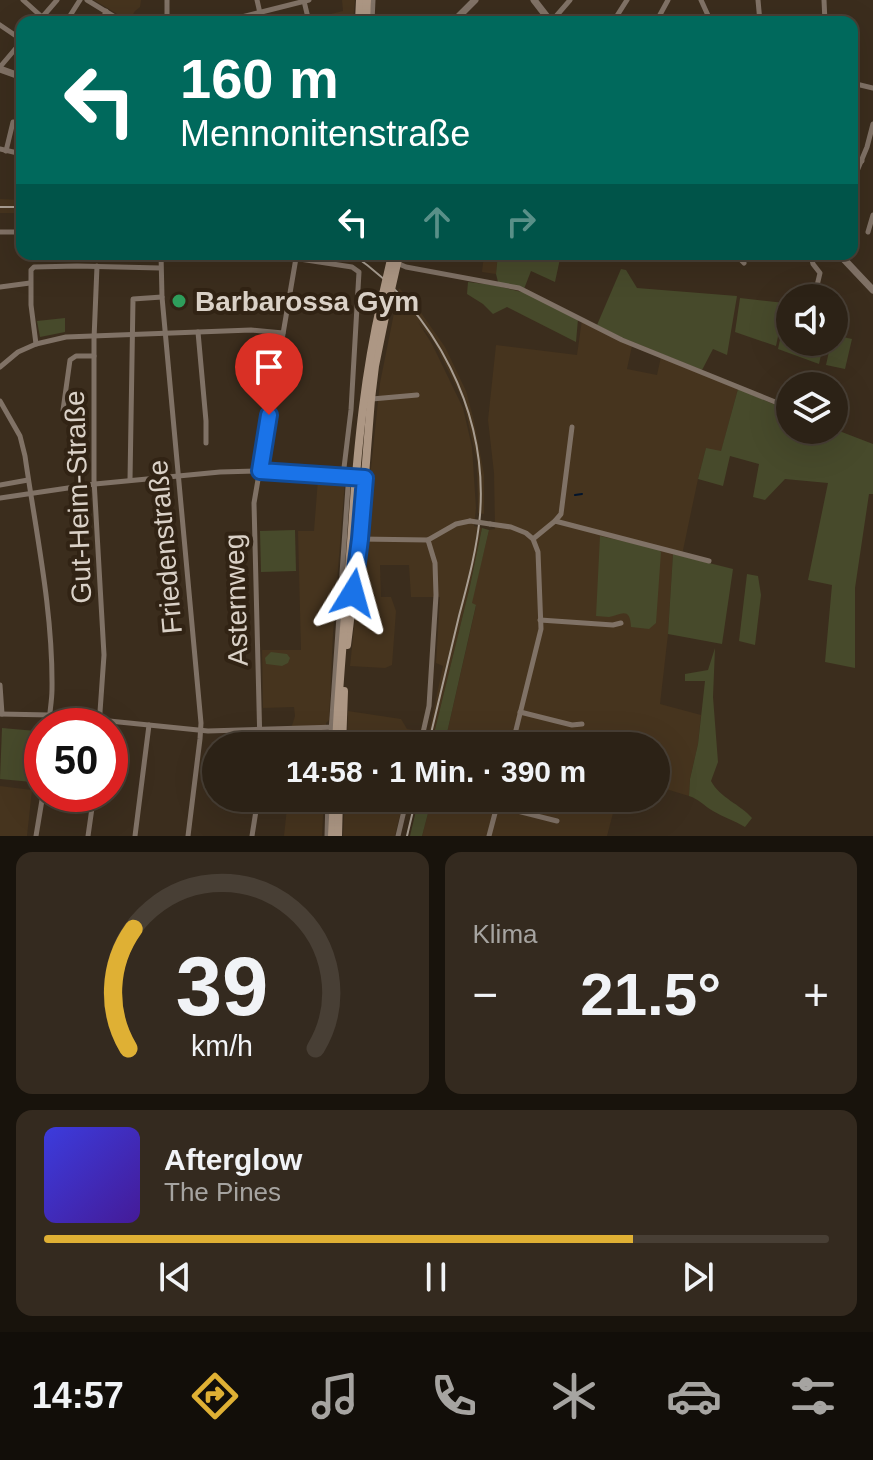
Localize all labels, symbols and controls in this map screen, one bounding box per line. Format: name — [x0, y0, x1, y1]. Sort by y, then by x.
text: 160 m — [180, 47, 339, 110]
icon: left — [48, 48, 152, 152]
text: Mennonitenstraße — [180, 113, 470, 154]
icon: left — [331, 200, 375, 244]
icon: ahead — [415, 200, 459, 244]
icon: right — [499, 200, 543, 244]
map controls — [776, 284, 848, 444]
button: sound — [776, 284, 848, 356]
place label: Barbarossa Gym — [195, 286, 419, 317]
marker: Barbarossa Gym — [170, 292, 188, 310]
pin — [235, 333, 303, 415]
icon: arrive — [247, 345, 291, 389]
button: layers — [776, 372, 848, 444]
street label: Gut-Heim-Straße — [59, 390, 97, 604]
street label: Friedenstraße — [142, 459, 188, 635]
street label: Asternweg — [218, 533, 254, 667]
position arrow — [311, 551, 395, 635]
speed limit sign: 50 — [24, 708, 128, 812]
text: 14:58 · 1 Min. · 390 m — [286, 755, 586, 788]
text: Klima — [473, 919, 538, 949]
text: 39 — [176, 940, 269, 1033]
text: 21.5° — [580, 961, 721, 1028]
text: − — [473, 970, 498, 1019]
text: + — [803, 970, 829, 1019]
text: km/h — [191, 1030, 253, 1062]
text: Afterglow — [164, 1143, 302, 1176]
text: The Pines — [164, 1177, 281, 1207]
icon: previous — [153, 1255, 197, 1299]
icon: pause — [414, 1255, 458, 1299]
icon: next — [676, 1255, 720, 1299]
icon: directions — [187, 1368, 243, 1424]
icon: music — [307, 1368, 363, 1424]
icon: phone — [426, 1368, 482, 1424]
icon: climate — [546, 1368, 602, 1424]
icon: car — [666, 1368, 722, 1424]
icon: filters — [785, 1368, 841, 1424]
text: 14:57 — [32, 1375, 124, 1416]

